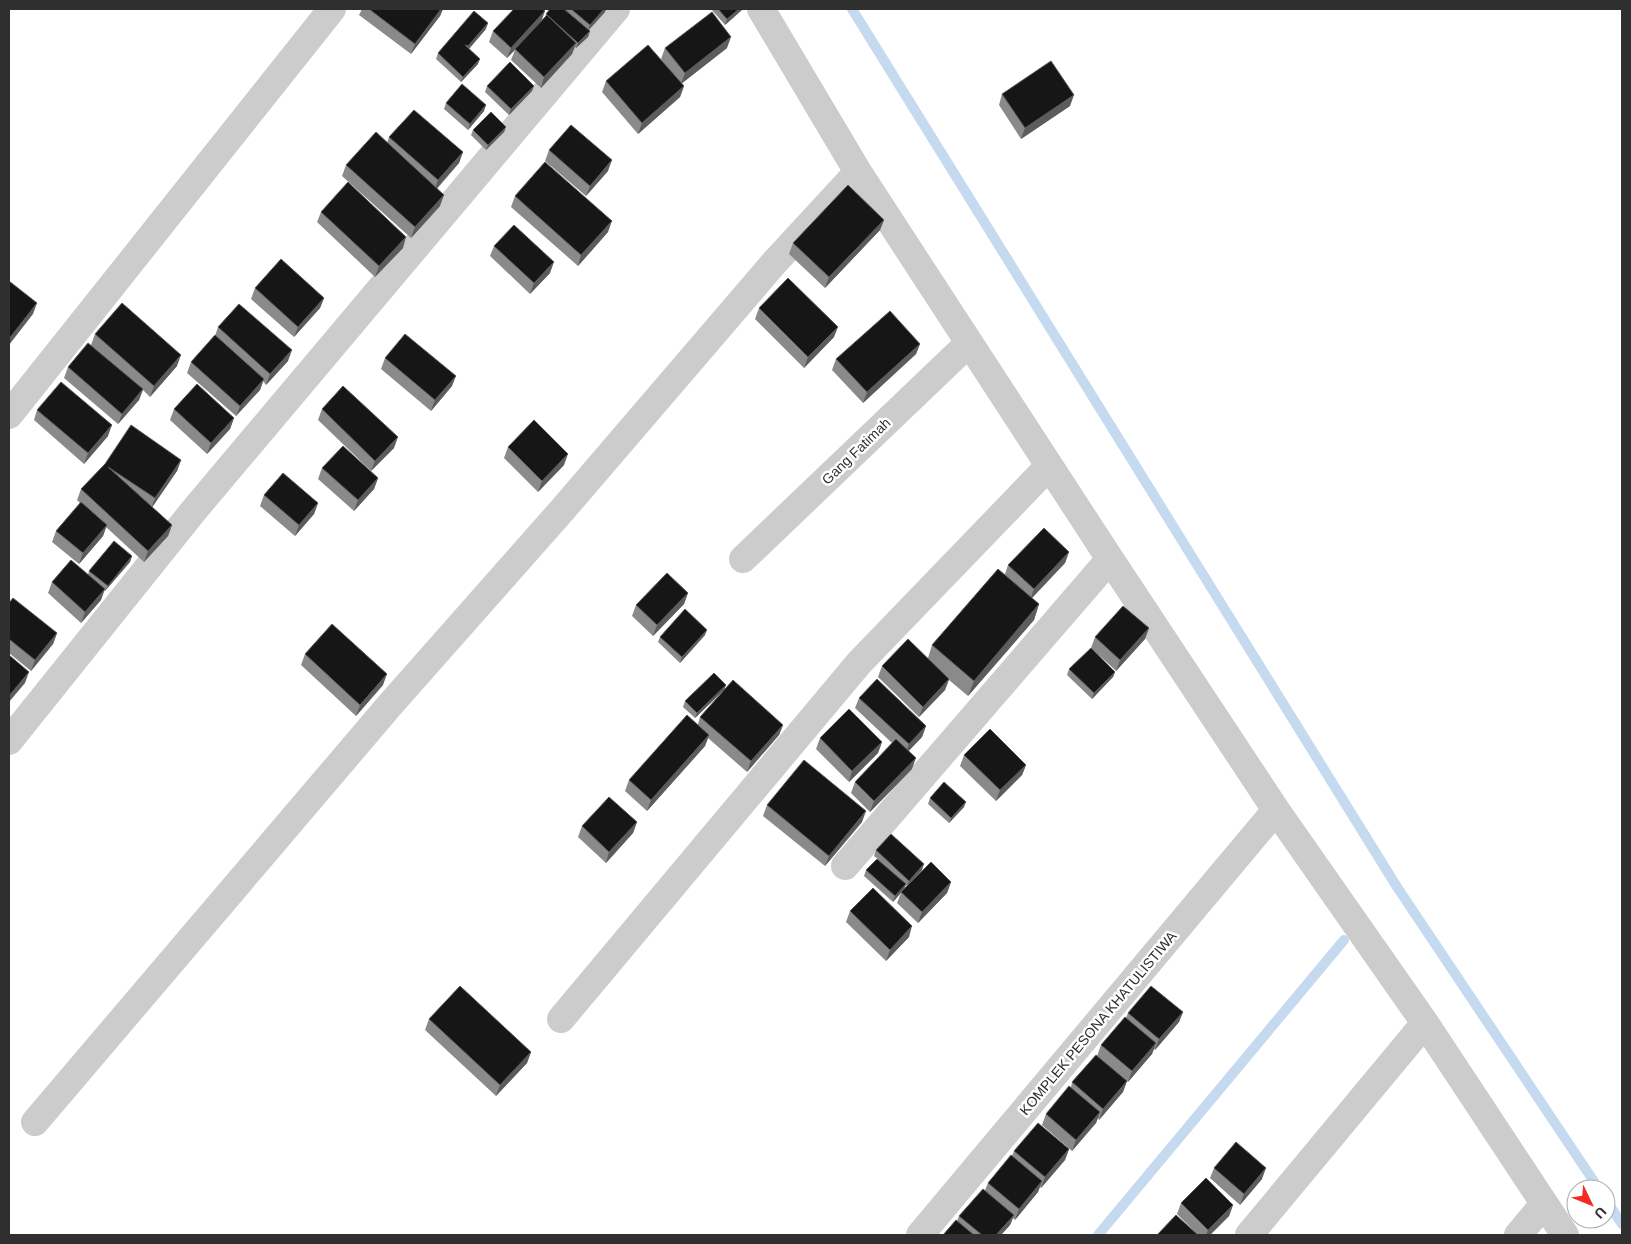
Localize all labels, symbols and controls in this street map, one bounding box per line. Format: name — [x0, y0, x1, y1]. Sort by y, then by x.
street label: Gang Fatimah — [819, 414, 893, 488]
street label: KOMPLEK PESONA KHATULISTIWA — [1016, 927, 1180, 1118]
north arrow — [1566, 1179, 1616, 1229]
text: U — [1591, 1204, 1610, 1222]

